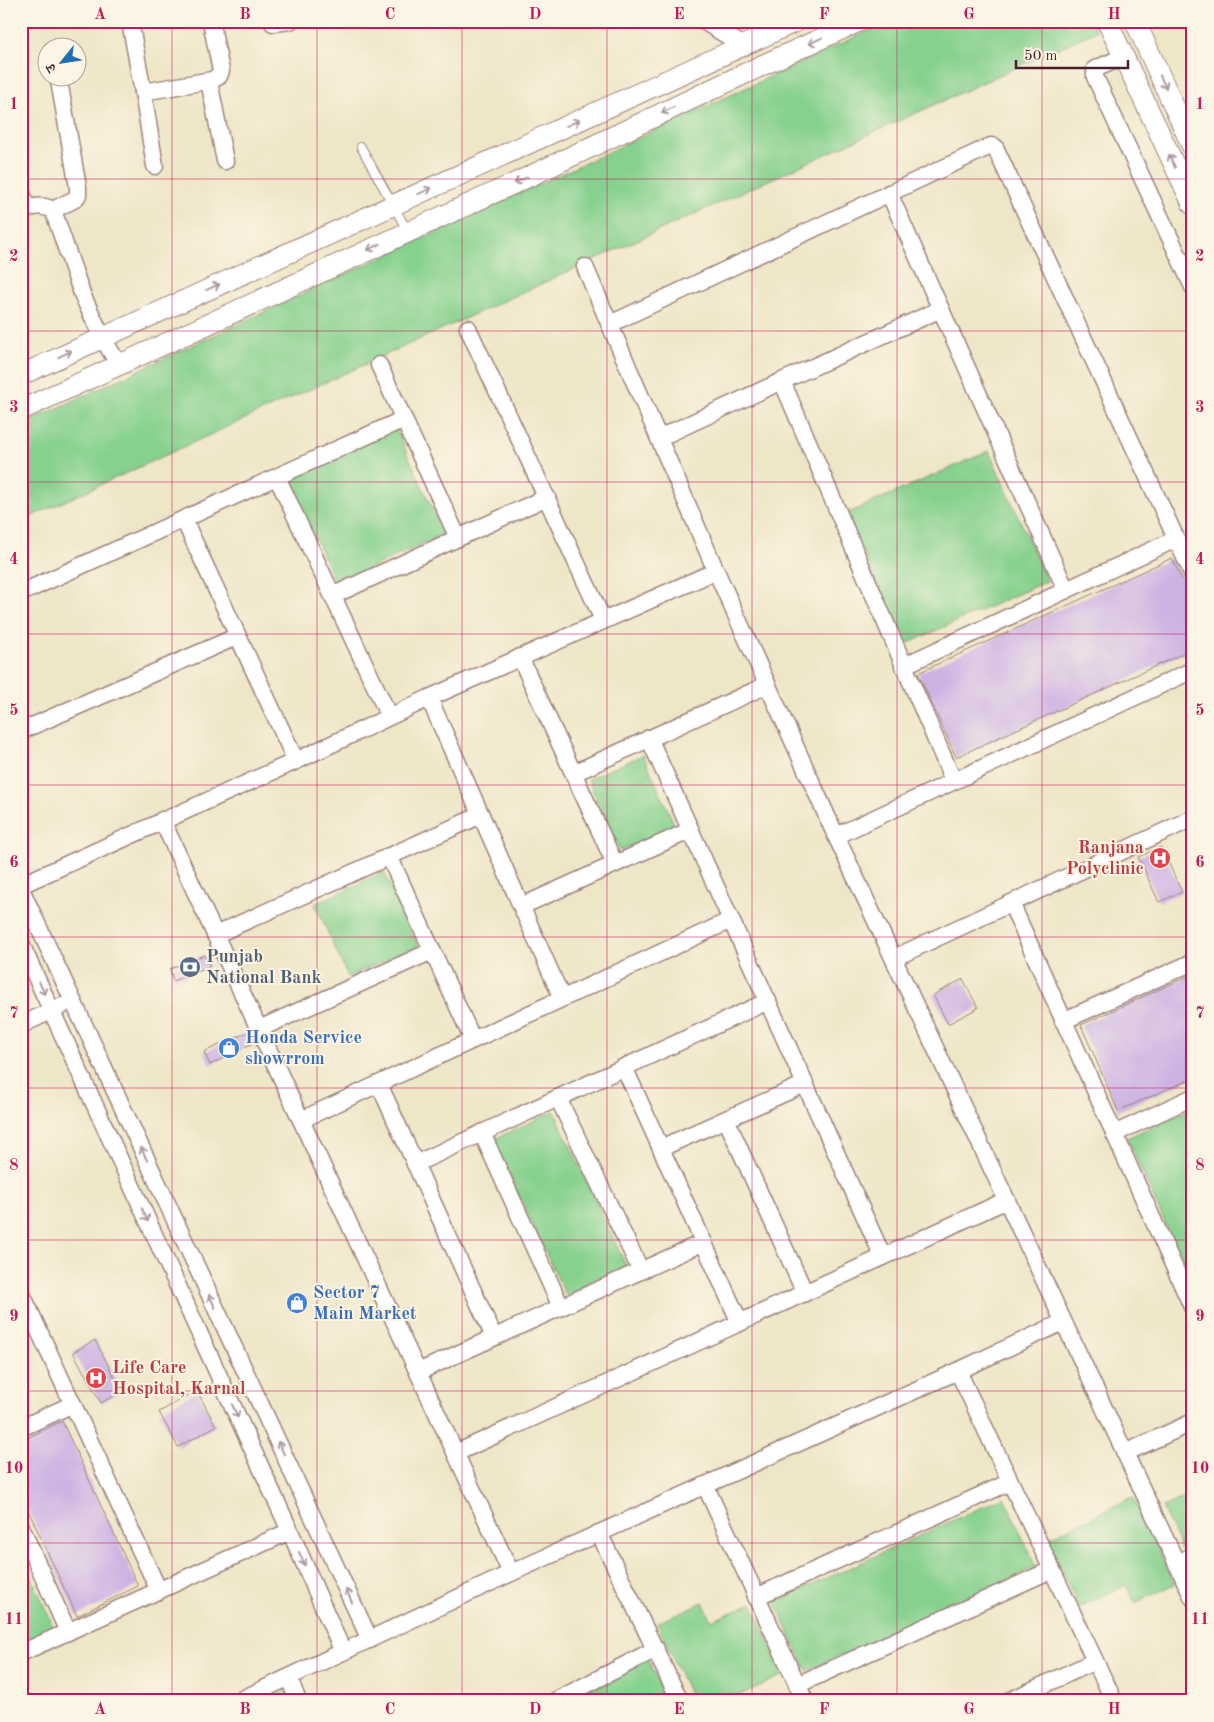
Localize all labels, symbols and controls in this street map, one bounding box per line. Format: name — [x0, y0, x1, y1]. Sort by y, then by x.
text: A — [94, 7, 106, 23]
text: B — [239, 7, 251, 23]
text: C — [385, 7, 395, 23]
text: D — [529, 7, 541, 23]
text: E — [673, 7, 685, 23]
text: F — [819, 7, 830, 23]
text: G — [963, 7, 975, 23]
text: H — [1107, 7, 1121, 23]
one-way arrow — [808, 36, 823, 46]
north arrow — [38, 38, 88, 88]
scale bar — [1016, 38, 1129, 70]
text: 50 m — [1024, 49, 1058, 64]
text: उ — [43, 61, 60, 75]
one-way arrow — [1158, 74, 1168, 89]
text: 1 — [9, 97, 19, 113]
text: 1 — [1195, 97, 1205, 113]
one-way arrow — [661, 105, 676, 115]
one-way arrow — [565, 118, 580, 128]
one-way arrow — [1167, 154, 1176, 169]
one-way arrow — [514, 175, 529, 185]
one-way arrow — [417, 185, 432, 195]
one-way arrow — [367, 243, 382, 253]
text: 2 — [9, 249, 19, 265]
text: 2 — [1195, 249, 1205, 265]
one-way arrow — [205, 281, 220, 291]
one-way arrow — [57, 349, 72, 359]
text: 3 — [9, 400, 19, 416]
text: 3 — [1195, 400, 1205, 416]
text: 4 — [9, 552, 19, 568]
text: 4 — [1195, 552, 1205, 568]
text: 5 — [9, 703, 19, 719]
text: 5 — [1195, 703, 1205, 719]
place label: Ranjana Polyclinic — [1066, 839, 1144, 878]
hospital icon: Ranjana Polyclinic — [1148, 846, 1172, 870]
text: 6 — [9, 855, 19, 871]
text: 6 — [1195, 855, 1205, 871]
place label: Punjab National Bank — [206, 948, 322, 987]
bank icon: Punjab National Bank — [178, 955, 202, 979]
one-way arrow — [37, 980, 47, 995]
text: 7 — [9, 1006, 19, 1022]
text: 7 — [1195, 1006, 1205, 1022]
place label: Honda Service showrrom — [245, 1029, 362, 1068]
shop icon: Honda Service showrrom — [217, 1036, 241, 1060]
one-way arrow — [138, 1147, 148, 1162]
text: 8 — [9, 1158, 19, 1174]
text: 8 — [1195, 1158, 1205, 1174]
one-way arrow — [141, 1207, 151, 1222]
place label: Sector 7 Main Market — [313, 1284, 417, 1323]
shop icon: Sector 7 Main Market — [285, 1291, 309, 1315]
one-way arrow — [207, 1294, 216, 1309]
text: 9 — [9, 1309, 19, 1325]
text: 9 — [1195, 1309, 1205, 1325]
place label: Life Care Hospital, Karnal — [112, 1359, 246, 1398]
hospital icon: Life Care Hospital, Karnal — [84, 1366, 108, 1390]
one-way arrow — [231, 1403, 240, 1418]
one-way arrow — [275, 1441, 285, 1456]
text: 10 — [5, 1461, 23, 1477]
text: 10 — [1191, 1461, 1209, 1477]
one-way arrow — [298, 1551, 308, 1566]
one-way arrow — [344, 1588, 354, 1603]
text: 11 — [5, 1612, 23, 1628]
text: 11 — [1191, 1612, 1209, 1628]
text: A — [94, 1702, 106, 1718]
text: B — [239, 1702, 251, 1718]
text: C — [385, 1702, 395, 1718]
text: D — [529, 1702, 541, 1718]
text: E — [673, 1702, 685, 1718]
text: F — [819, 1702, 830, 1718]
text: G — [963, 1702, 975, 1718]
text: H — [1107, 1702, 1121, 1718]

